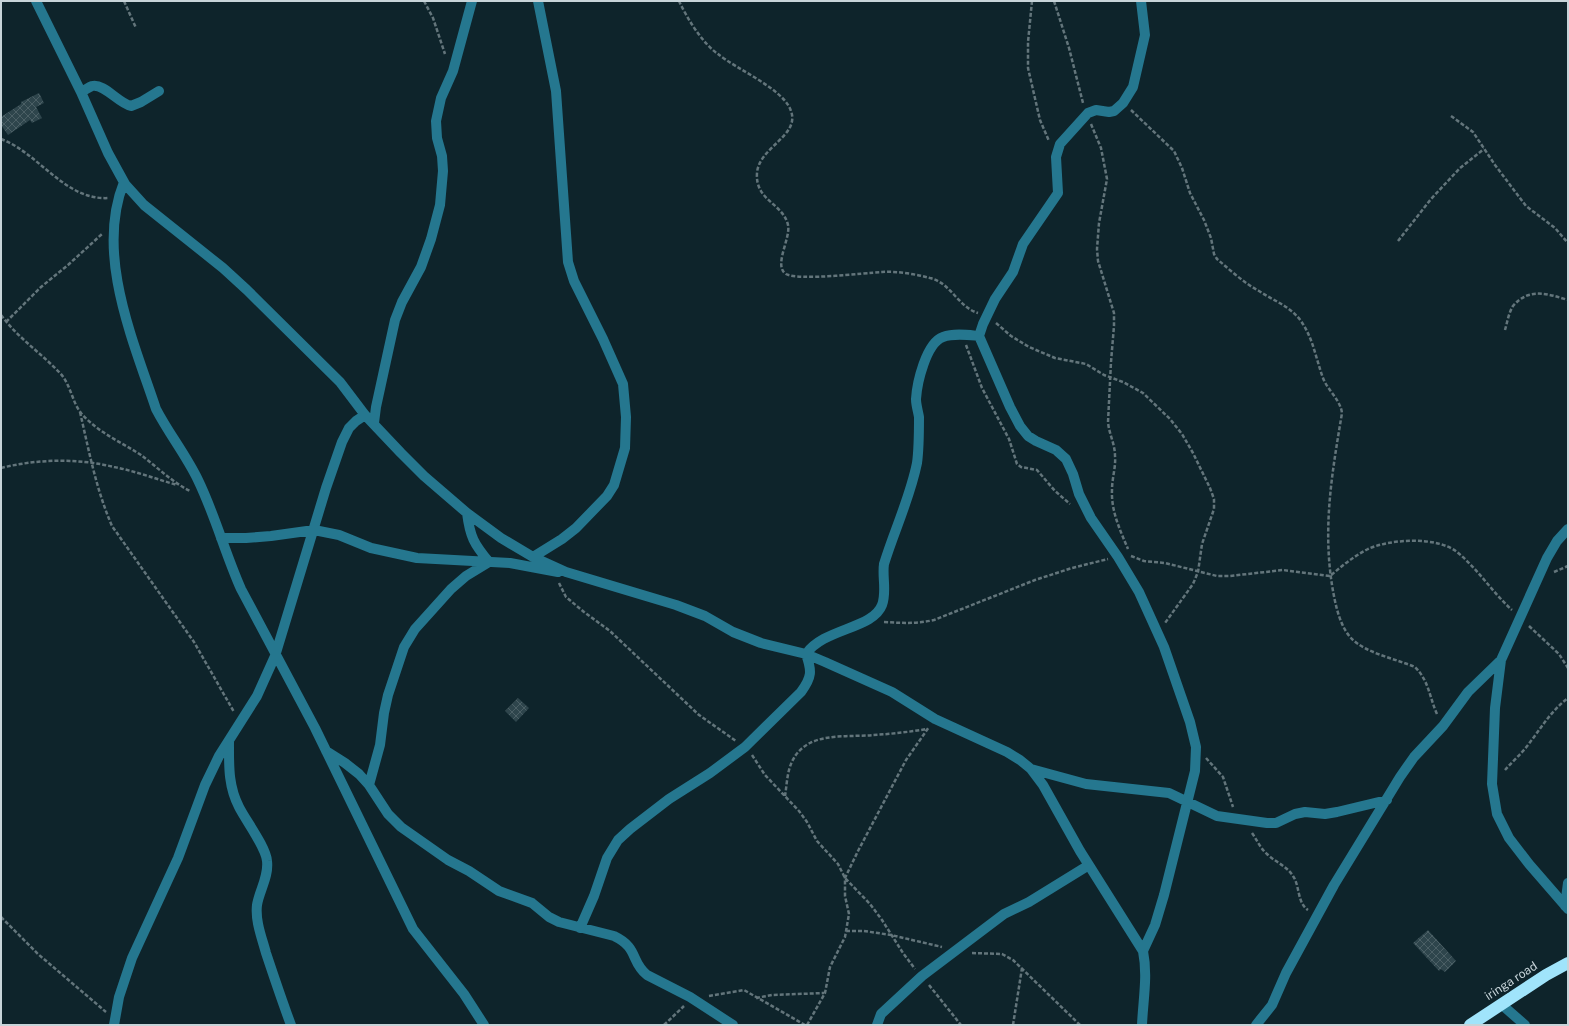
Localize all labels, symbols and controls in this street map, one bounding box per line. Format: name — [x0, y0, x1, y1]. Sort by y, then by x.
street label: iringa road — [1482, 959, 1540, 1003]

